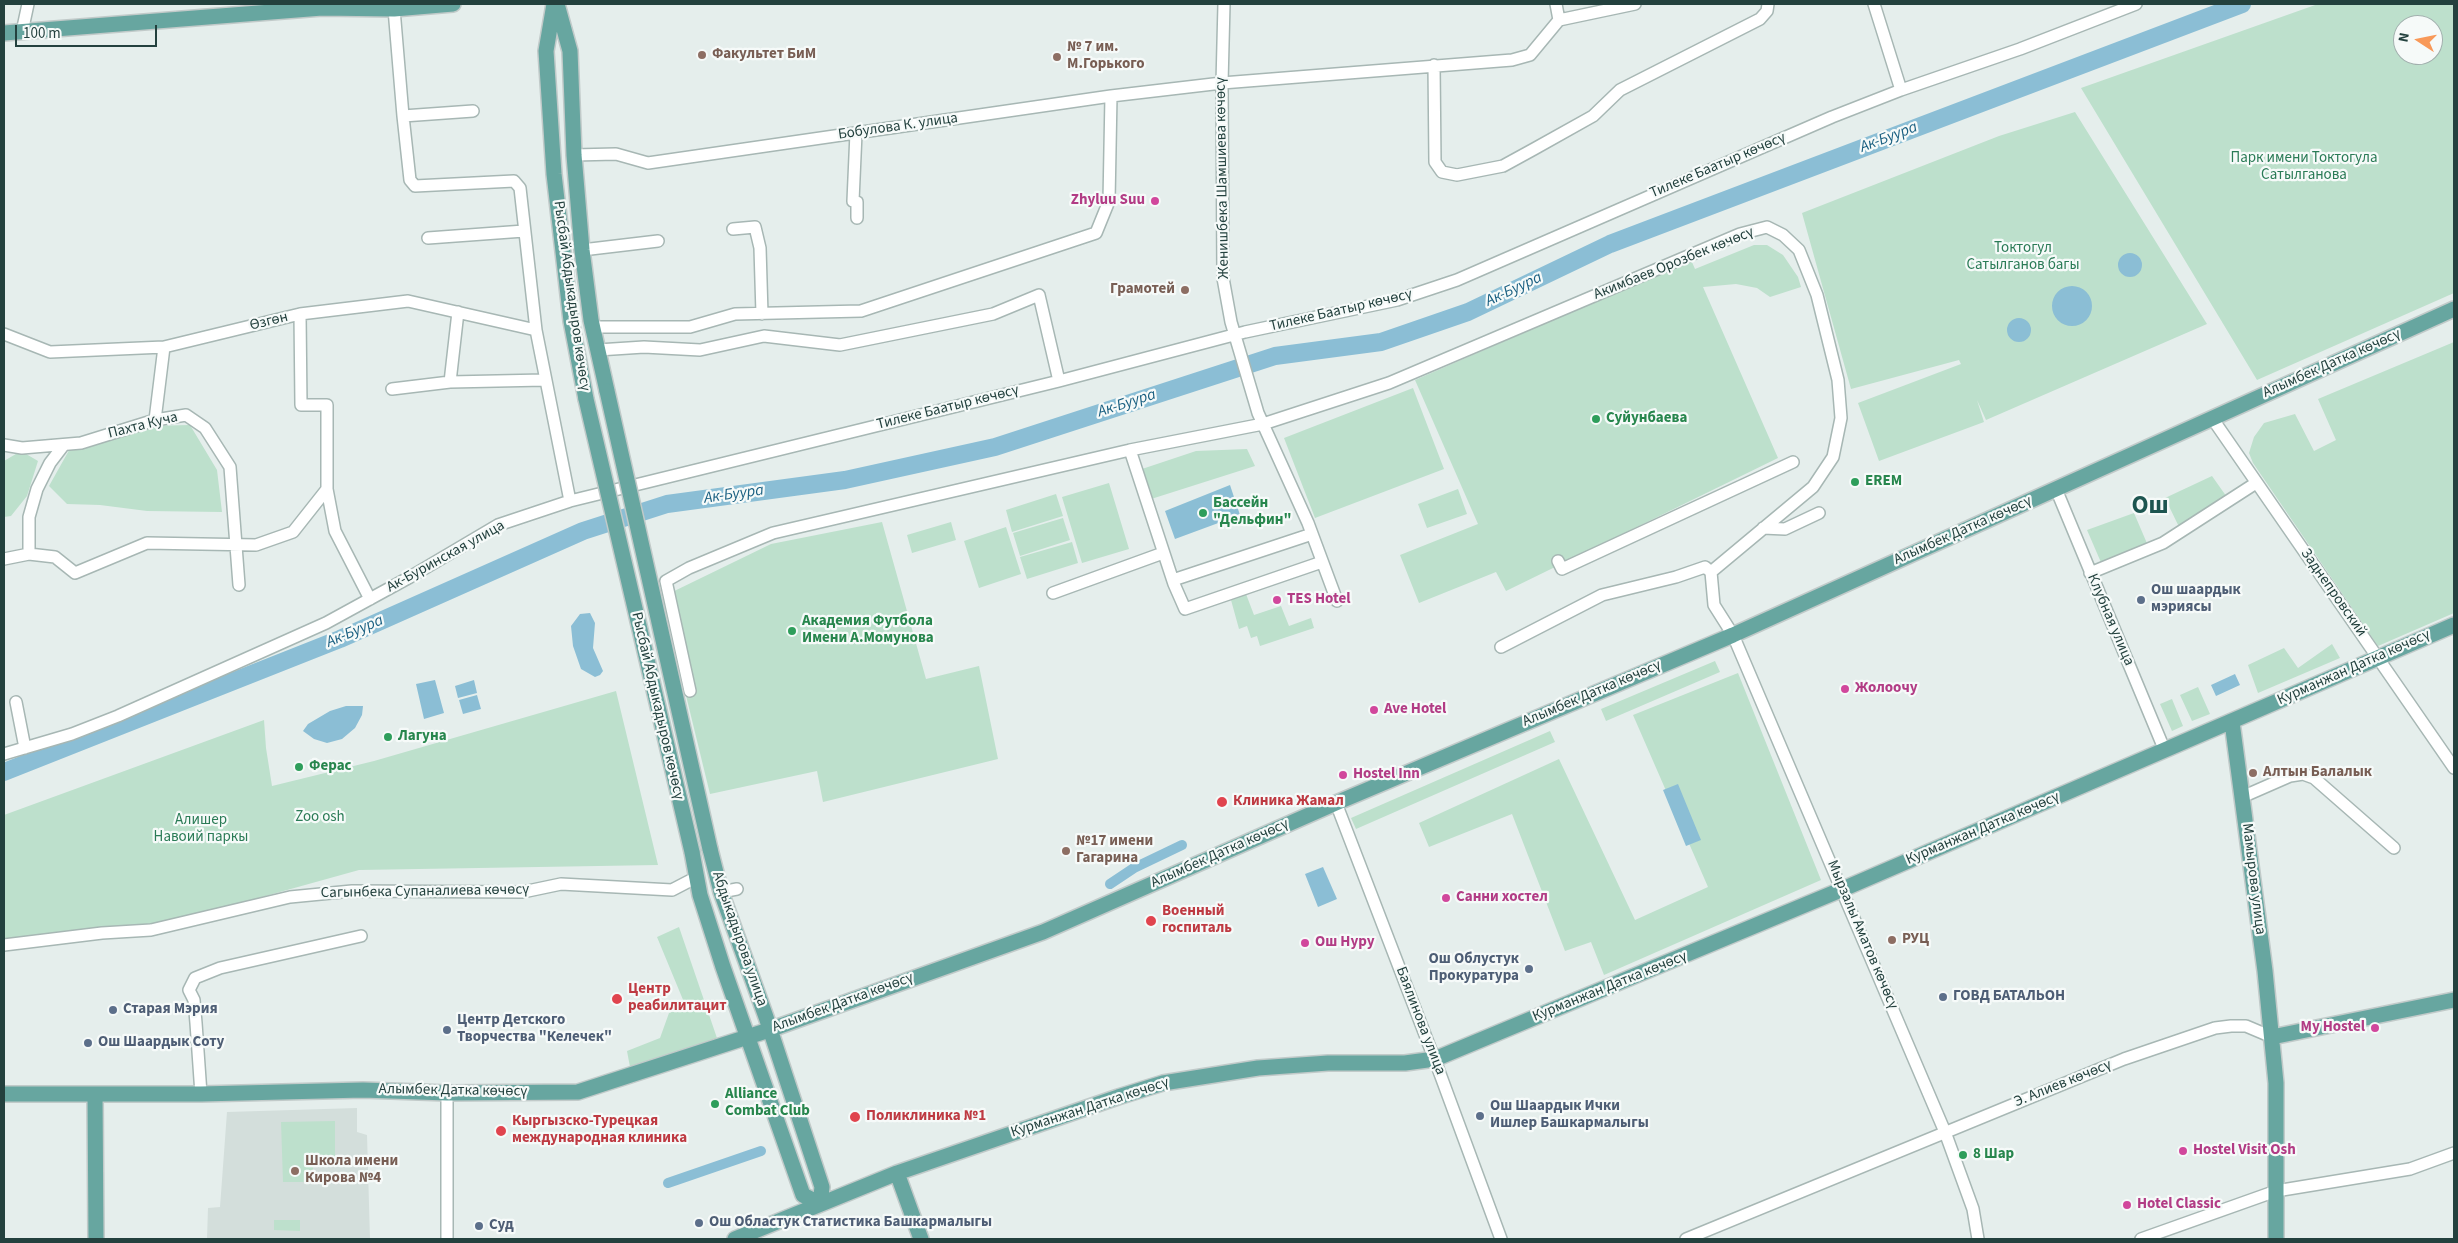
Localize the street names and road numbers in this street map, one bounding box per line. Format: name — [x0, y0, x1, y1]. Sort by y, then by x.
street label: Женишбека Шамшиева көчөсү — [1212, 77, 1234, 279]
street label: Бобулова К. улица — [837, 110, 959, 144]
street label: Тилеке Баатыр көчөсү — [1647, 129, 1789, 203]
street label: Рысбай Абдыкадыров көчөсү — [549, 200, 593, 392]
street label: Акимбаев Орозбек көчөсү — [1591, 224, 1757, 304]
street label: Тилеке Баатыр көчөсү — [1268, 286, 1414, 336]
street label: Өзгөн — [248, 309, 290, 335]
street label: Алымбек Датка көчөсү — [2260, 326, 2404, 402]
street label: Тилеке Баатыр көчөсү — [875, 382, 1021, 434]
street label: Пахта Кучa — [106, 409, 180, 443]
street label: Алымбек Датка көчөсү — [1891, 493, 2035, 569]
street label: Ак-Буринская улица — [384, 517, 508, 597]
street label: Заднепровский — [2296, 546, 2370, 640]
street label: Клубная улица — [2083, 571, 2137, 669]
street label: Рысбай Абдыкадыров көчөсү — [627, 611, 687, 801]
street label: Курманжан Датка көчөсү — [2275, 626, 2433, 710]
street label: Алымбек Датка көчөсү — [1520, 657, 1664, 731]
street label: Курманжан Датка көчөсү — [1903, 788, 2063, 870]
street label: Алымбек Датка көчөсү — [1148, 816, 1292, 892]
street label: Мамырова улица — [2237, 822, 2269, 936]
street label: Мырзалы Аматов көчөсү — [1822, 858, 1902, 1012]
street label: Абдыкадырова улица — [707, 869, 771, 1009]
street label: Сагынбека Супаналиева көчөсү — [321, 881, 529, 903]
street label: Курманжан Датка көчөсү — [1530, 948, 1690, 1026]
street label: Баялинова улица — [1391, 964, 1449, 1078]
street label: Алымбек Датка көчөсү — [770, 969, 916, 1037]
street label: Э. Алиев көчөсү — [2012, 1056, 2114, 1112]
street label: Курманжан Датка көчөсү — [1009, 1074, 1171, 1142]
street label: Алымбек Датка көчөсү — [378, 1081, 528, 1101]

